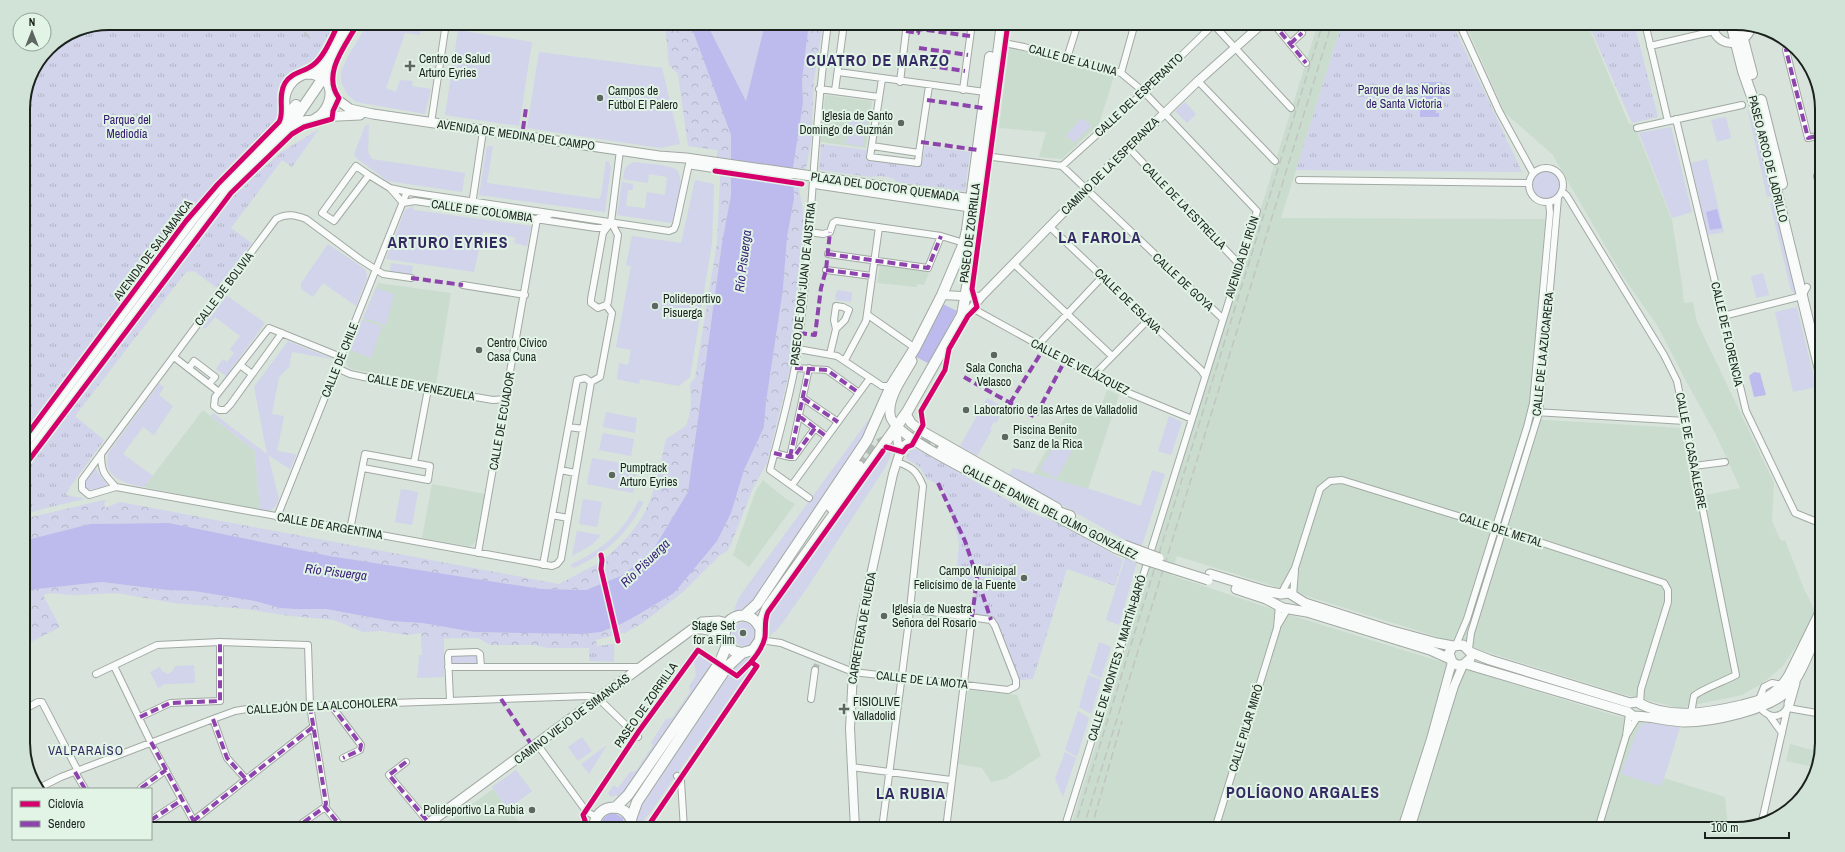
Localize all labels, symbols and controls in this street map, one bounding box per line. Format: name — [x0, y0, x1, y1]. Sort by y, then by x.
north arrow — [12, 12, 52, 52]
text: N — [29, 15, 35, 29]
street label: CALLE DE LA LUNA — [1027, 41, 1119, 80]
district label: CUATRO DE MARZO — [806, 49, 950, 71]
street label: CALLE DEL ESPERANTO — [1091, 49, 1187, 140]
place label: Centro de Salud Arturo Eyries — [418, 51, 490, 81]
marker: Centro de Salud Arturo Eyries — [404, 60, 416, 72]
park label: Parque de las Norias de Santa Victoria — [1358, 82, 1450, 112]
place label: Campos de Fútbol El Palero — [608, 83, 678, 113]
marker: Campos de Fútbol El Palero — [595, 93, 605, 103]
street label: PASEO ARCO DE LADRILLO — [1744, 94, 1792, 225]
place label: Iglesia de Santo Domingo de Guzmán — [799, 108, 893, 138]
park label: Parque del Mediodía — [103, 112, 151, 142]
street label: CAMINO DE LA ESPERANZA — [1058, 113, 1163, 218]
street label: AVENIDA DE MEDINA DEL CAMPO — [435, 116, 596, 154]
marker: Iglesia de Santo Domingo de Guzmán — [896, 118, 906, 128]
street label: CALLE DE LA ESTRELLA — [1138, 159, 1230, 253]
street label: PLAZA DEL DOCTOR QUEMADA — [810, 169, 961, 205]
street label: PASEO DE ZORRILLA — [956, 182, 984, 284]
street label: AVENIDA DE SALAMANCA — [109, 196, 196, 304]
street label: CALLE DE COLOMBIA — [430, 196, 534, 226]
street label: PASEO DE DON JUAN DE AUSTRIA — [786, 201, 820, 366]
street label: AVENIDA DE IRÚN — [1221, 214, 1263, 301]
district label: LA FAROLA — [1058, 226, 1142, 248]
water label: Río Pisuerga — [731, 229, 755, 293]
district label: ARTURO EYRIES — [388, 231, 508, 253]
street label: CALLE DE BOLIVIA — [191, 248, 257, 329]
street label: CALLE DE GOYA — [1149, 250, 1217, 315]
street label: CALLE DE ESLAVA — [1091, 265, 1165, 337]
street label: CALLE DE FLORENCIA — [1707, 280, 1747, 388]
place label: Polideportivo Pisuerga — [663, 291, 721, 321]
street label: CALLE DE LA AZUCARERA — [1529, 291, 1558, 417]
marker: Polideportivo Pisuerga — [650, 301, 660, 311]
street label: CALLE DE CHILE — [318, 320, 362, 400]
place label: Centro Cívico Casa Cuna — [487, 335, 547, 365]
street label: CALLE DE VELÁZQUEZ — [1028, 335, 1132, 399]
marker: Centro Cívico Casa Cuna — [474, 345, 484, 355]
marker: Sala Concha Velasco — [989, 350, 999, 360]
place label: Sala Concha Velasco — [966, 360, 1023, 390]
street label: CALLE DE VENEZUELA — [366, 370, 476, 404]
street label: CALLE DE ECUADOR — [485, 371, 519, 471]
street label: CALLE DE CASA ALEGRE — [1672, 391, 1710, 511]
place label: Laboratorio de las Artes de Valladolid — [974, 402, 1137, 418]
marker: Laboratorio de las Artes de Valladolid — [961, 405, 971, 415]
place label: Piscina Benito Sanz de la Rica — [1013, 422, 1083, 452]
marker: Piscina Benito Sanz de la Rica — [1000, 432, 1010, 442]
place label: Pumptrack Arturo Eyries — [619, 460, 678, 490]
street label: CALLE DE DANIEL DEL OLMO GONZÁLEZ — [960, 461, 1140, 563]
marker: Pumptrack Arturo Eyries — [607, 470, 617, 480]
street label: CALLE DE ARGENTINA — [276, 509, 385, 543]
street label: CALLE DEL METAL — [1457, 509, 1546, 551]
water label: Río Pisuerga — [617, 535, 673, 591]
water label: Río Pisuerga — [304, 560, 368, 584]
place label: Campo Municipal Felicísimo de la Fuente — [914, 563, 1016, 593]
street label: CARRETERA DE RUEDA — [844, 570, 880, 685]
marker: Campo Municipal Felicísimo de la Fuente — [1019, 573, 1029, 583]
street label: CALLE DE MONTES Y MARTÍN-BARÓ — [1084, 573, 1150, 743]
place label: Iglesia de Nuestra Señora del Rosario — [892, 601, 977, 631]
marker: Iglesia de Nuestra Señora del Rosario — [879, 611, 889, 621]
place label: Stage Set for a Film — [692, 618, 735, 648]
marker: Stage Set for a Film — [738, 628, 748, 638]
street label: PASEO DE ZORRILLA — [611, 659, 682, 751]
street label: CALLE DE LA MOTA — [875, 667, 969, 693]
street label: CAMINO VIEJO DE SIMANCAS — [511, 670, 633, 768]
street label: CALLE PILAR MIRÓ — [1225, 682, 1267, 774]
street label: CALLEJÓN DE LA ALCOHOLERA — [246, 694, 398, 718]
place label: FISIOLIVE Valladolid — [853, 694, 900, 724]
marker: FISIOLIVE Valladolid — [838, 703, 850, 715]
district label: VALPARAÍSO — [48, 742, 124, 759]
district label: POLÍGONO ARGALES — [1226, 781, 1380, 803]
district label: LA RUBIA — [876, 782, 946, 804]
legend — [12, 788, 152, 840]
text: Ciclovía — [48, 796, 84, 812]
place label: Polideportivo La Rubia — [423, 802, 525, 818]
marker: Polideportivo La Rubia — [527, 805, 537, 815]
scale bar — [1705, 814, 1789, 840]
text: Sendero — [48, 816, 85, 832]
text: 100 m — [1711, 820, 1738, 836]

